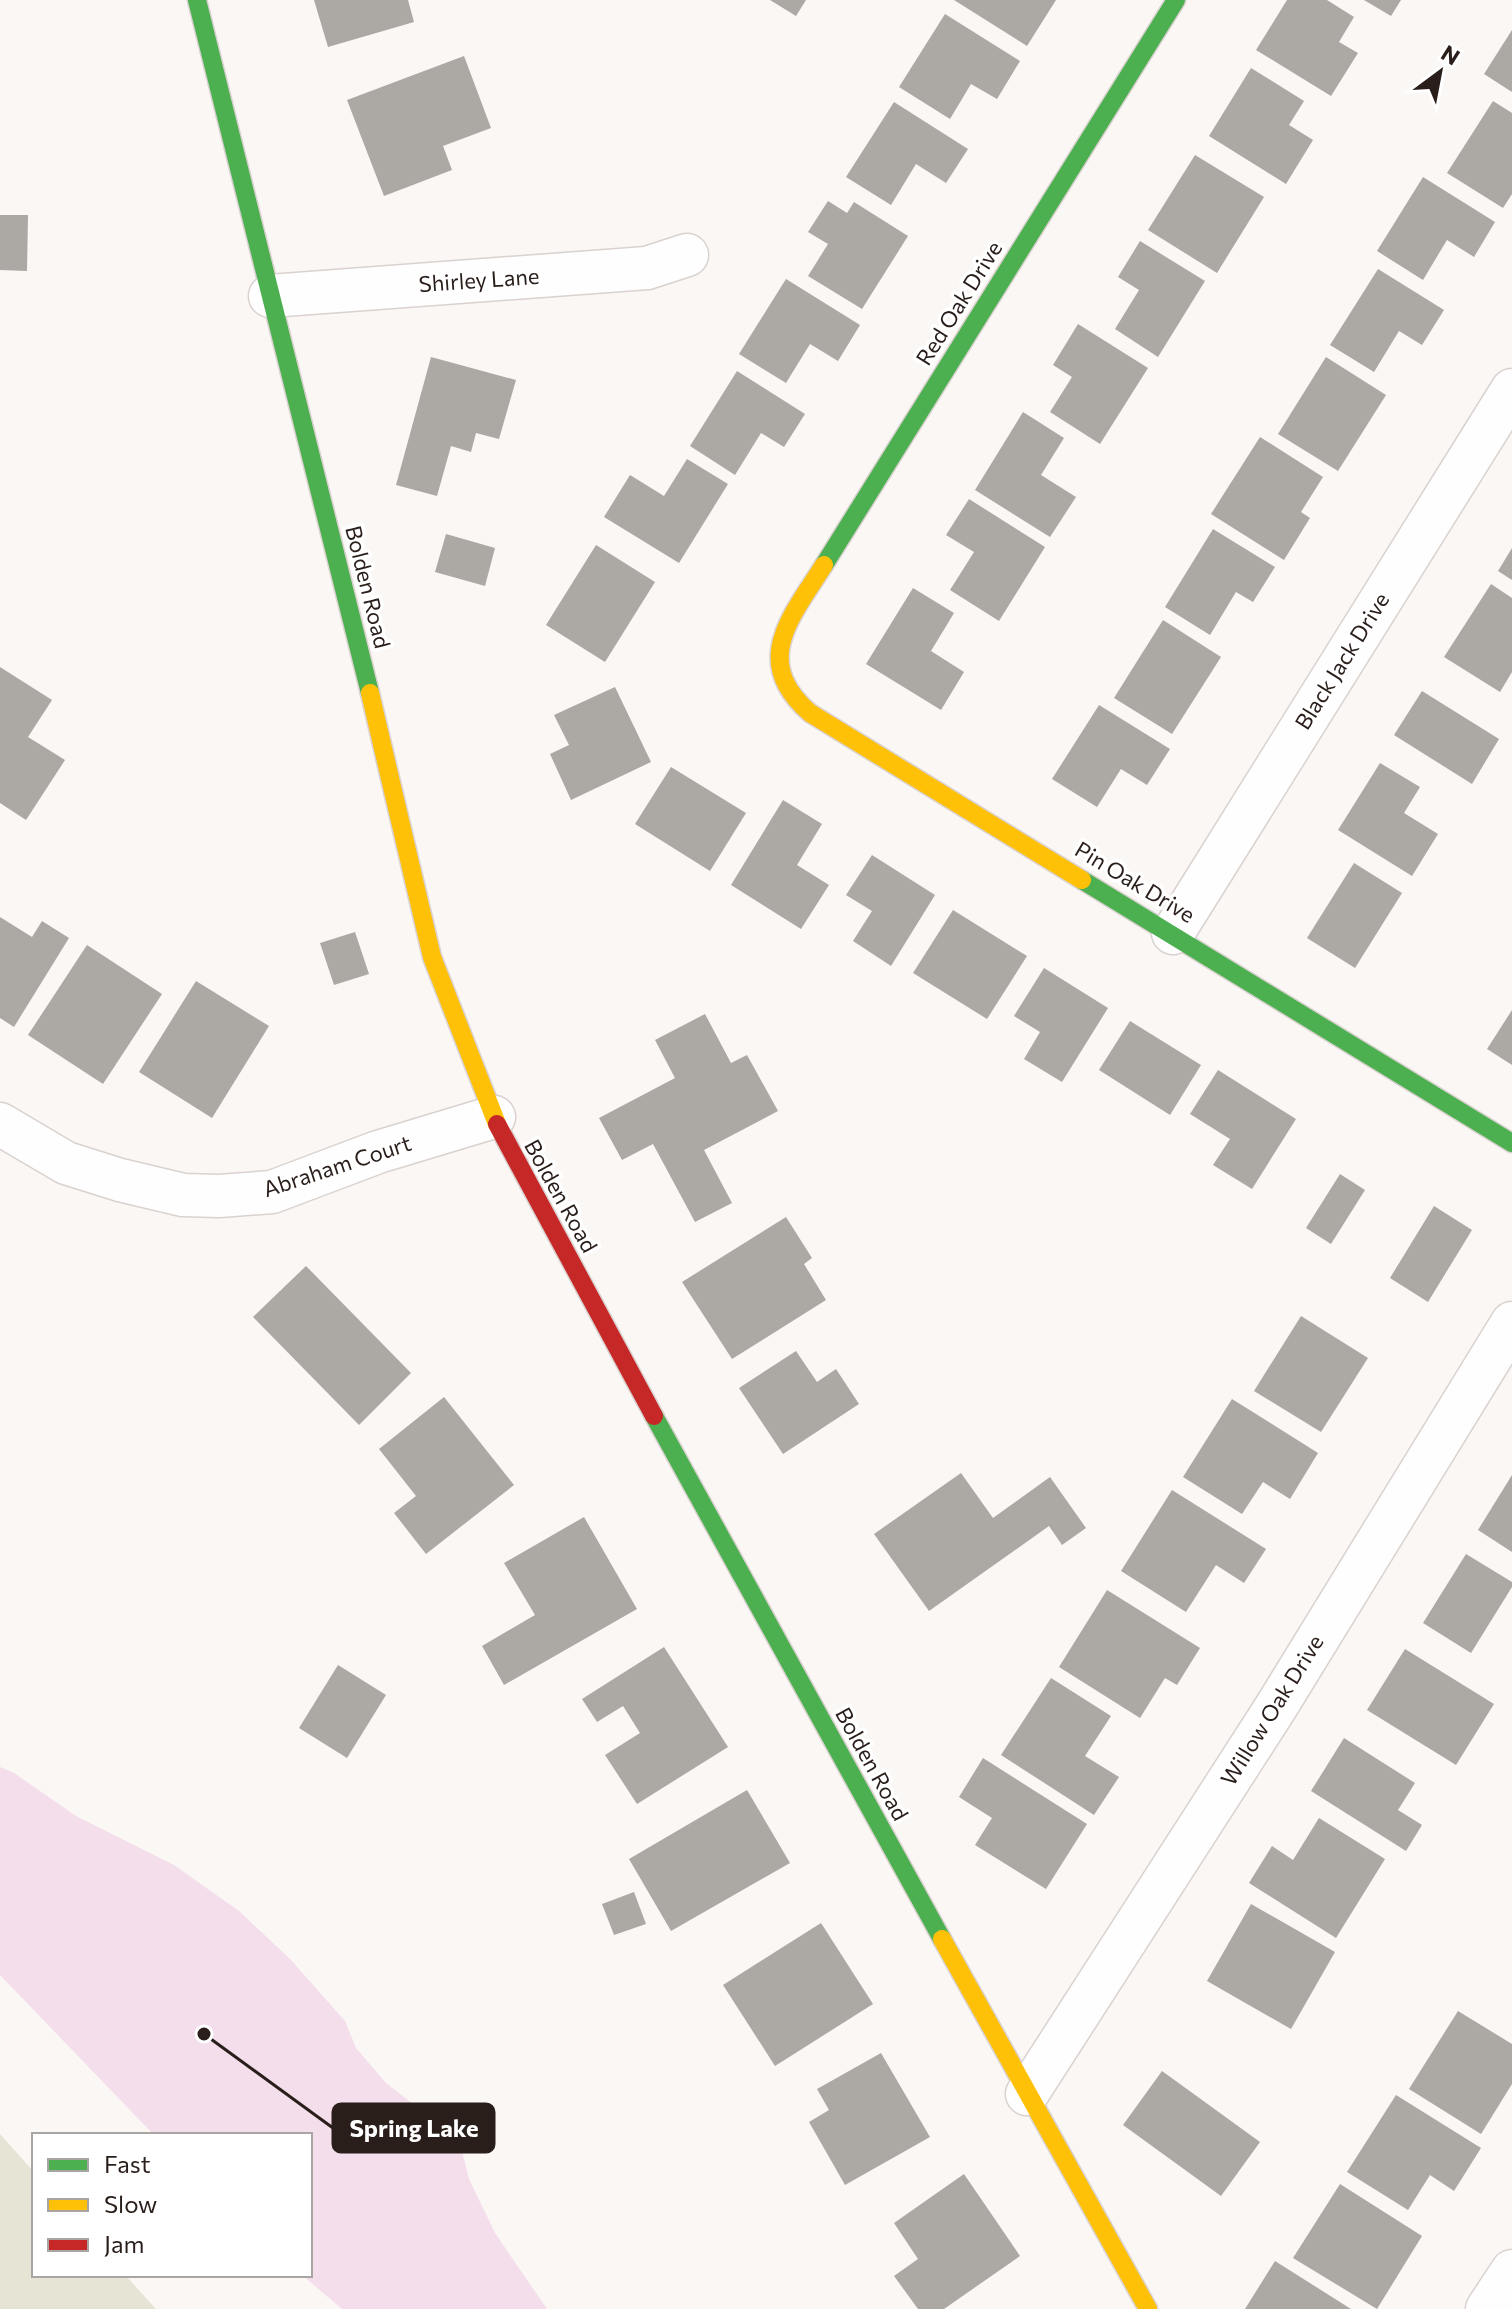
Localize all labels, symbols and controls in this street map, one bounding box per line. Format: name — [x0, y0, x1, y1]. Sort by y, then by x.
north arrow — [1400, 32, 1480, 112]
text: N — [1437, 39, 1465, 70]
street label: Red Oak Drive — [910, 236, 1007, 370]
street label: Shirley Lane — [418, 262, 540, 297]
street label: Bolden Road — [340, 523, 397, 651]
street label: Black Jack Drive — [1289, 587, 1394, 734]
street label: Pin Oak Drive — [1070, 835, 1200, 928]
street label: Abraham Court — [259, 1129, 414, 1202]
street label: Bolden Road — [519, 1134, 604, 1257]
street label: Willow Oak Drive — [1214, 1629, 1329, 1790]
street label: Bolden Road — [830, 1702, 915, 1825]
callout: Spring Lake — [333, 2104, 494, 2152]
text: Spring Lake — [349, 2113, 479, 2142]
legend — [32, 2133, 312, 2277]
text: Fast — [104, 2149, 151, 2178]
text: Slow — [104, 2189, 157, 2218]
text: Jam — [104, 2229, 144, 2258]

